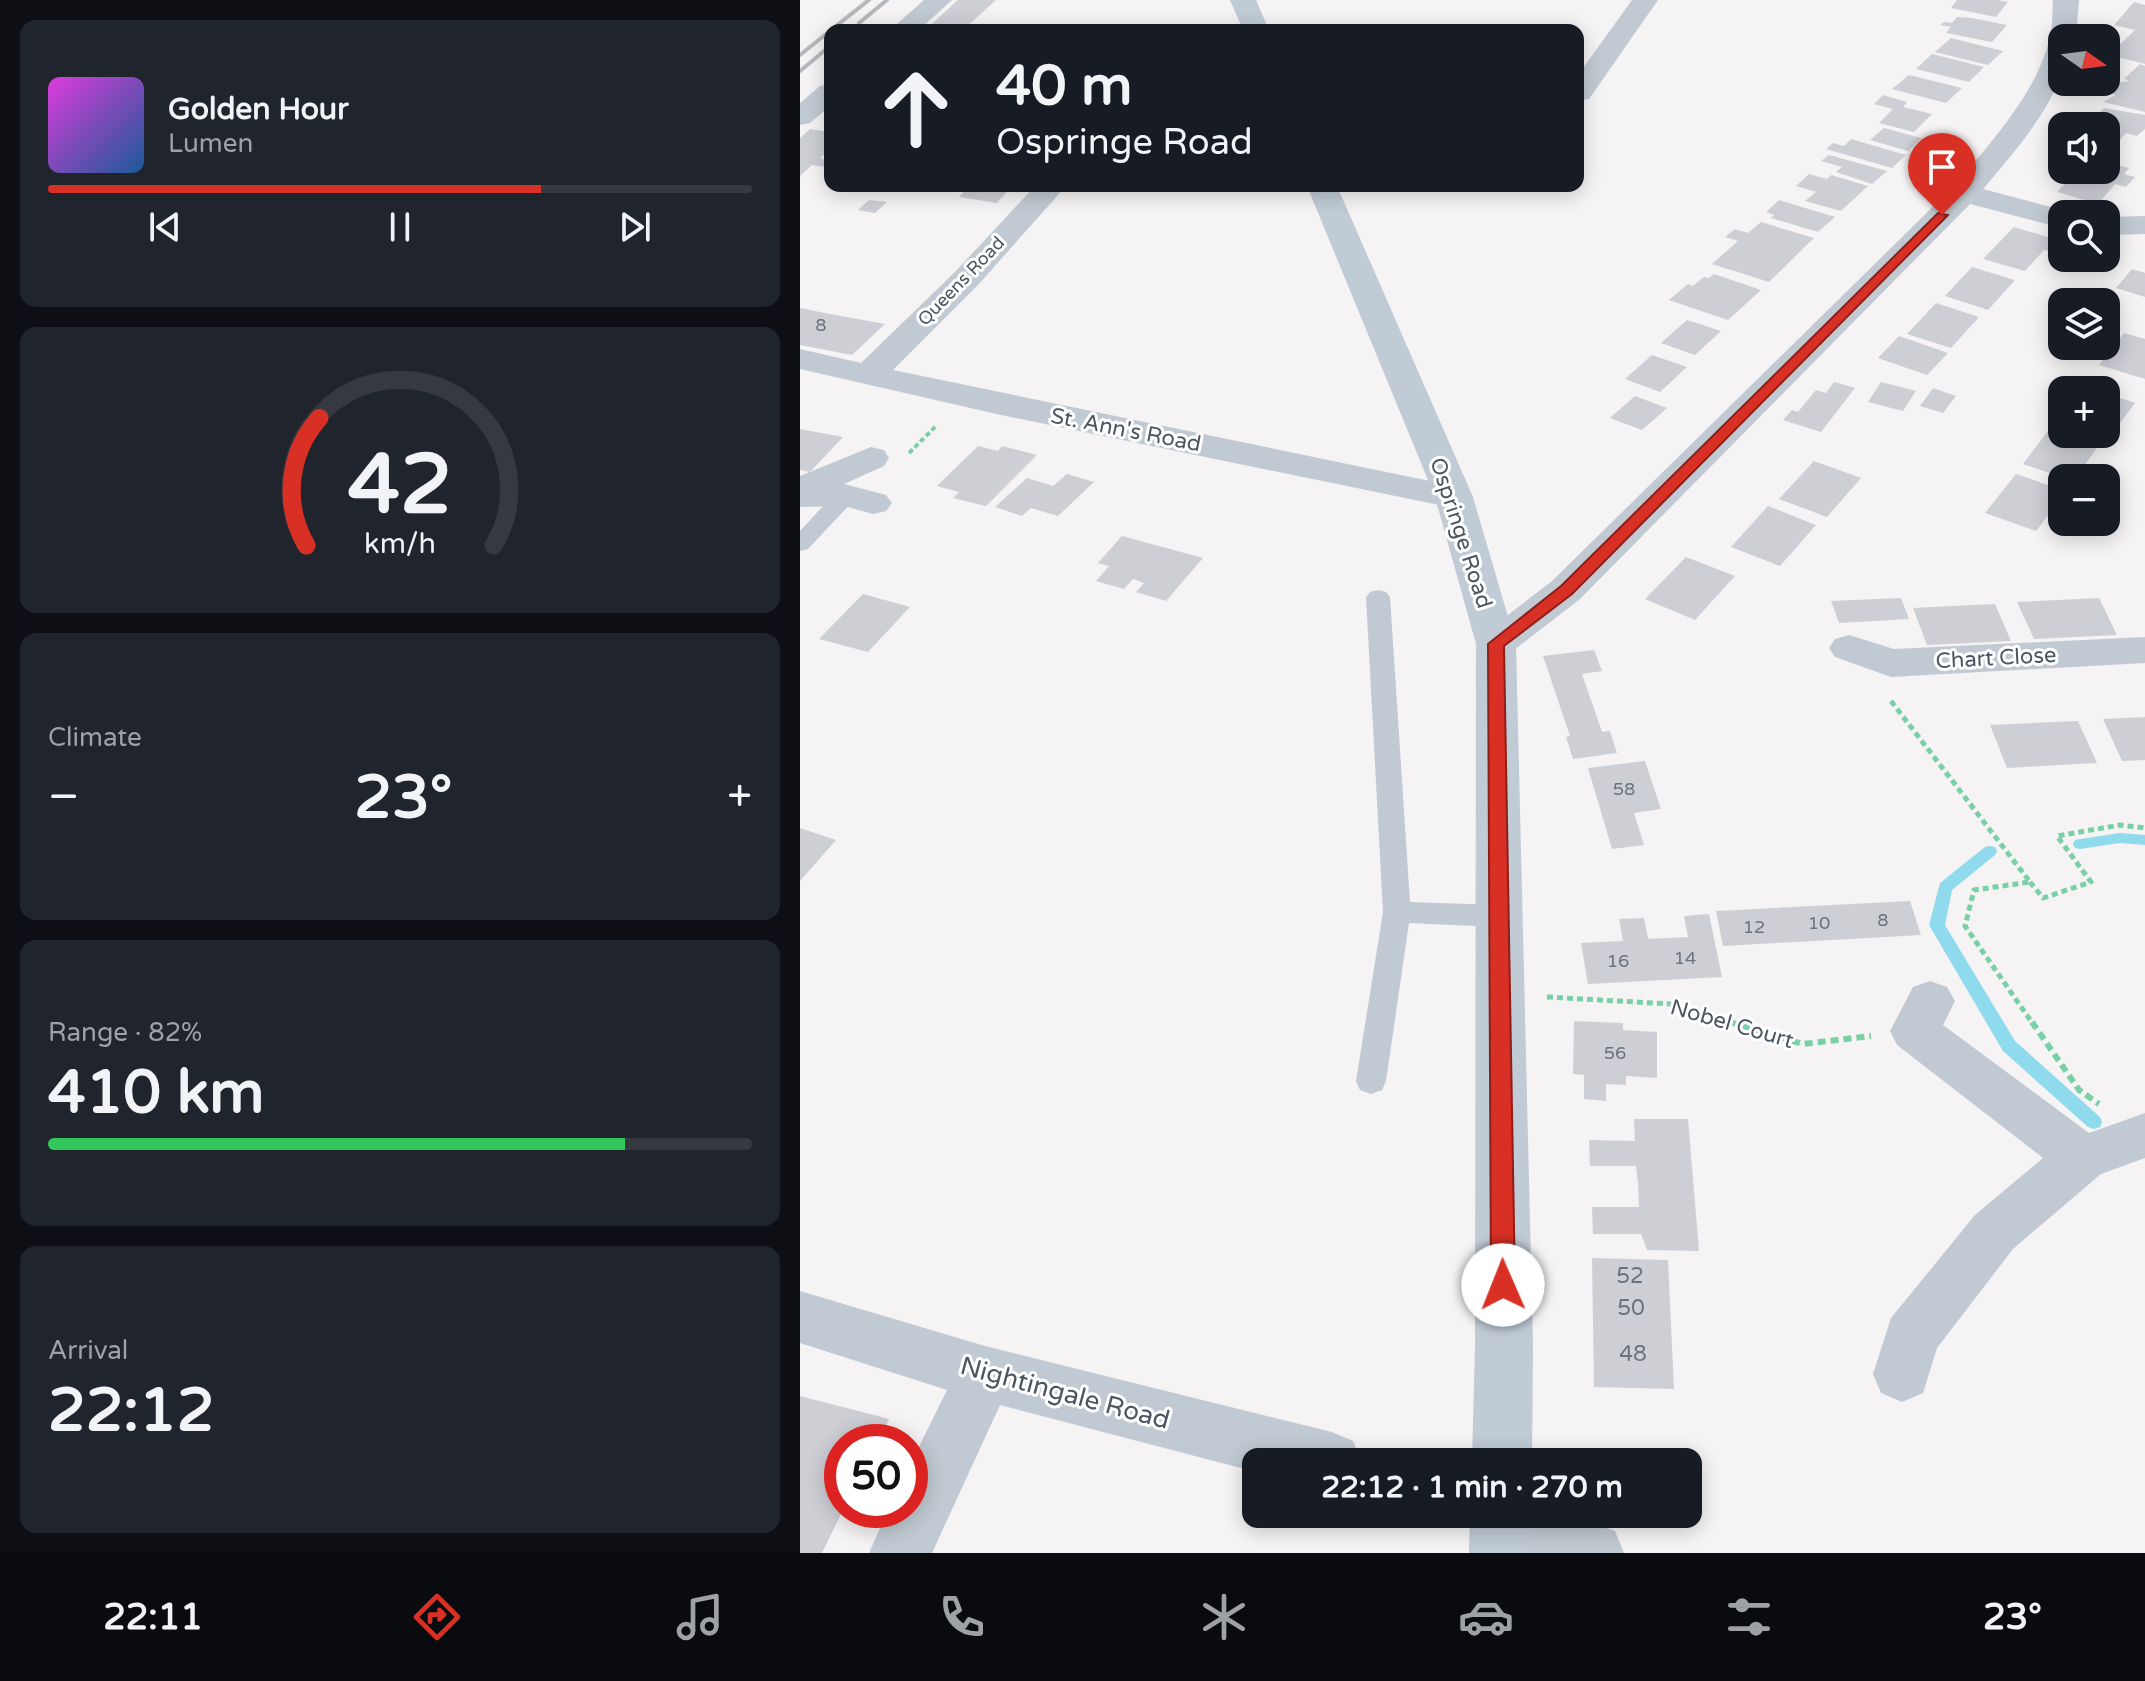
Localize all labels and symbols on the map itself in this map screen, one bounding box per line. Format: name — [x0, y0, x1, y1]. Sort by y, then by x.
north arrow — [2048, 24, 2120, 96]
pin — [1908, 133, 1976, 215]
street label: Queens Road — [913, 232, 1009, 330]
house number: 8 — [815, 314, 827, 336]
street label: St. Ann's Road — [1049, 403, 1203, 457]
street label: Ospringe Road — [1424, 454, 1498, 612]
street label: Chart Close — [1935, 642, 2057, 674]
house number: 58 — [1613, 778, 1635, 800]
house number: 8 — [1877, 909, 1889, 931]
house number: 10 — [1808, 912, 1830, 934]
house number: 12 — [1743, 916, 1765, 938]
house number: 14 — [1674, 947, 1696, 969]
house number: 16 — [1607, 950, 1629, 972]
street label: Nobel Court — [1667, 994, 1797, 1054]
house number: 56 — [1604, 1042, 1626, 1064]
position arrow — [1461, 1243, 1545, 1327]
house number: 52 — [1616, 1263, 1644, 1289]
house number: 50 — [1617, 1295, 1645, 1321]
house number: 48 — [1619, 1341, 1647, 1367]
street label: Nightingale Road — [957, 1350, 1173, 1436]
speed limit sign: 50 — [824, 1424, 928, 1528]

